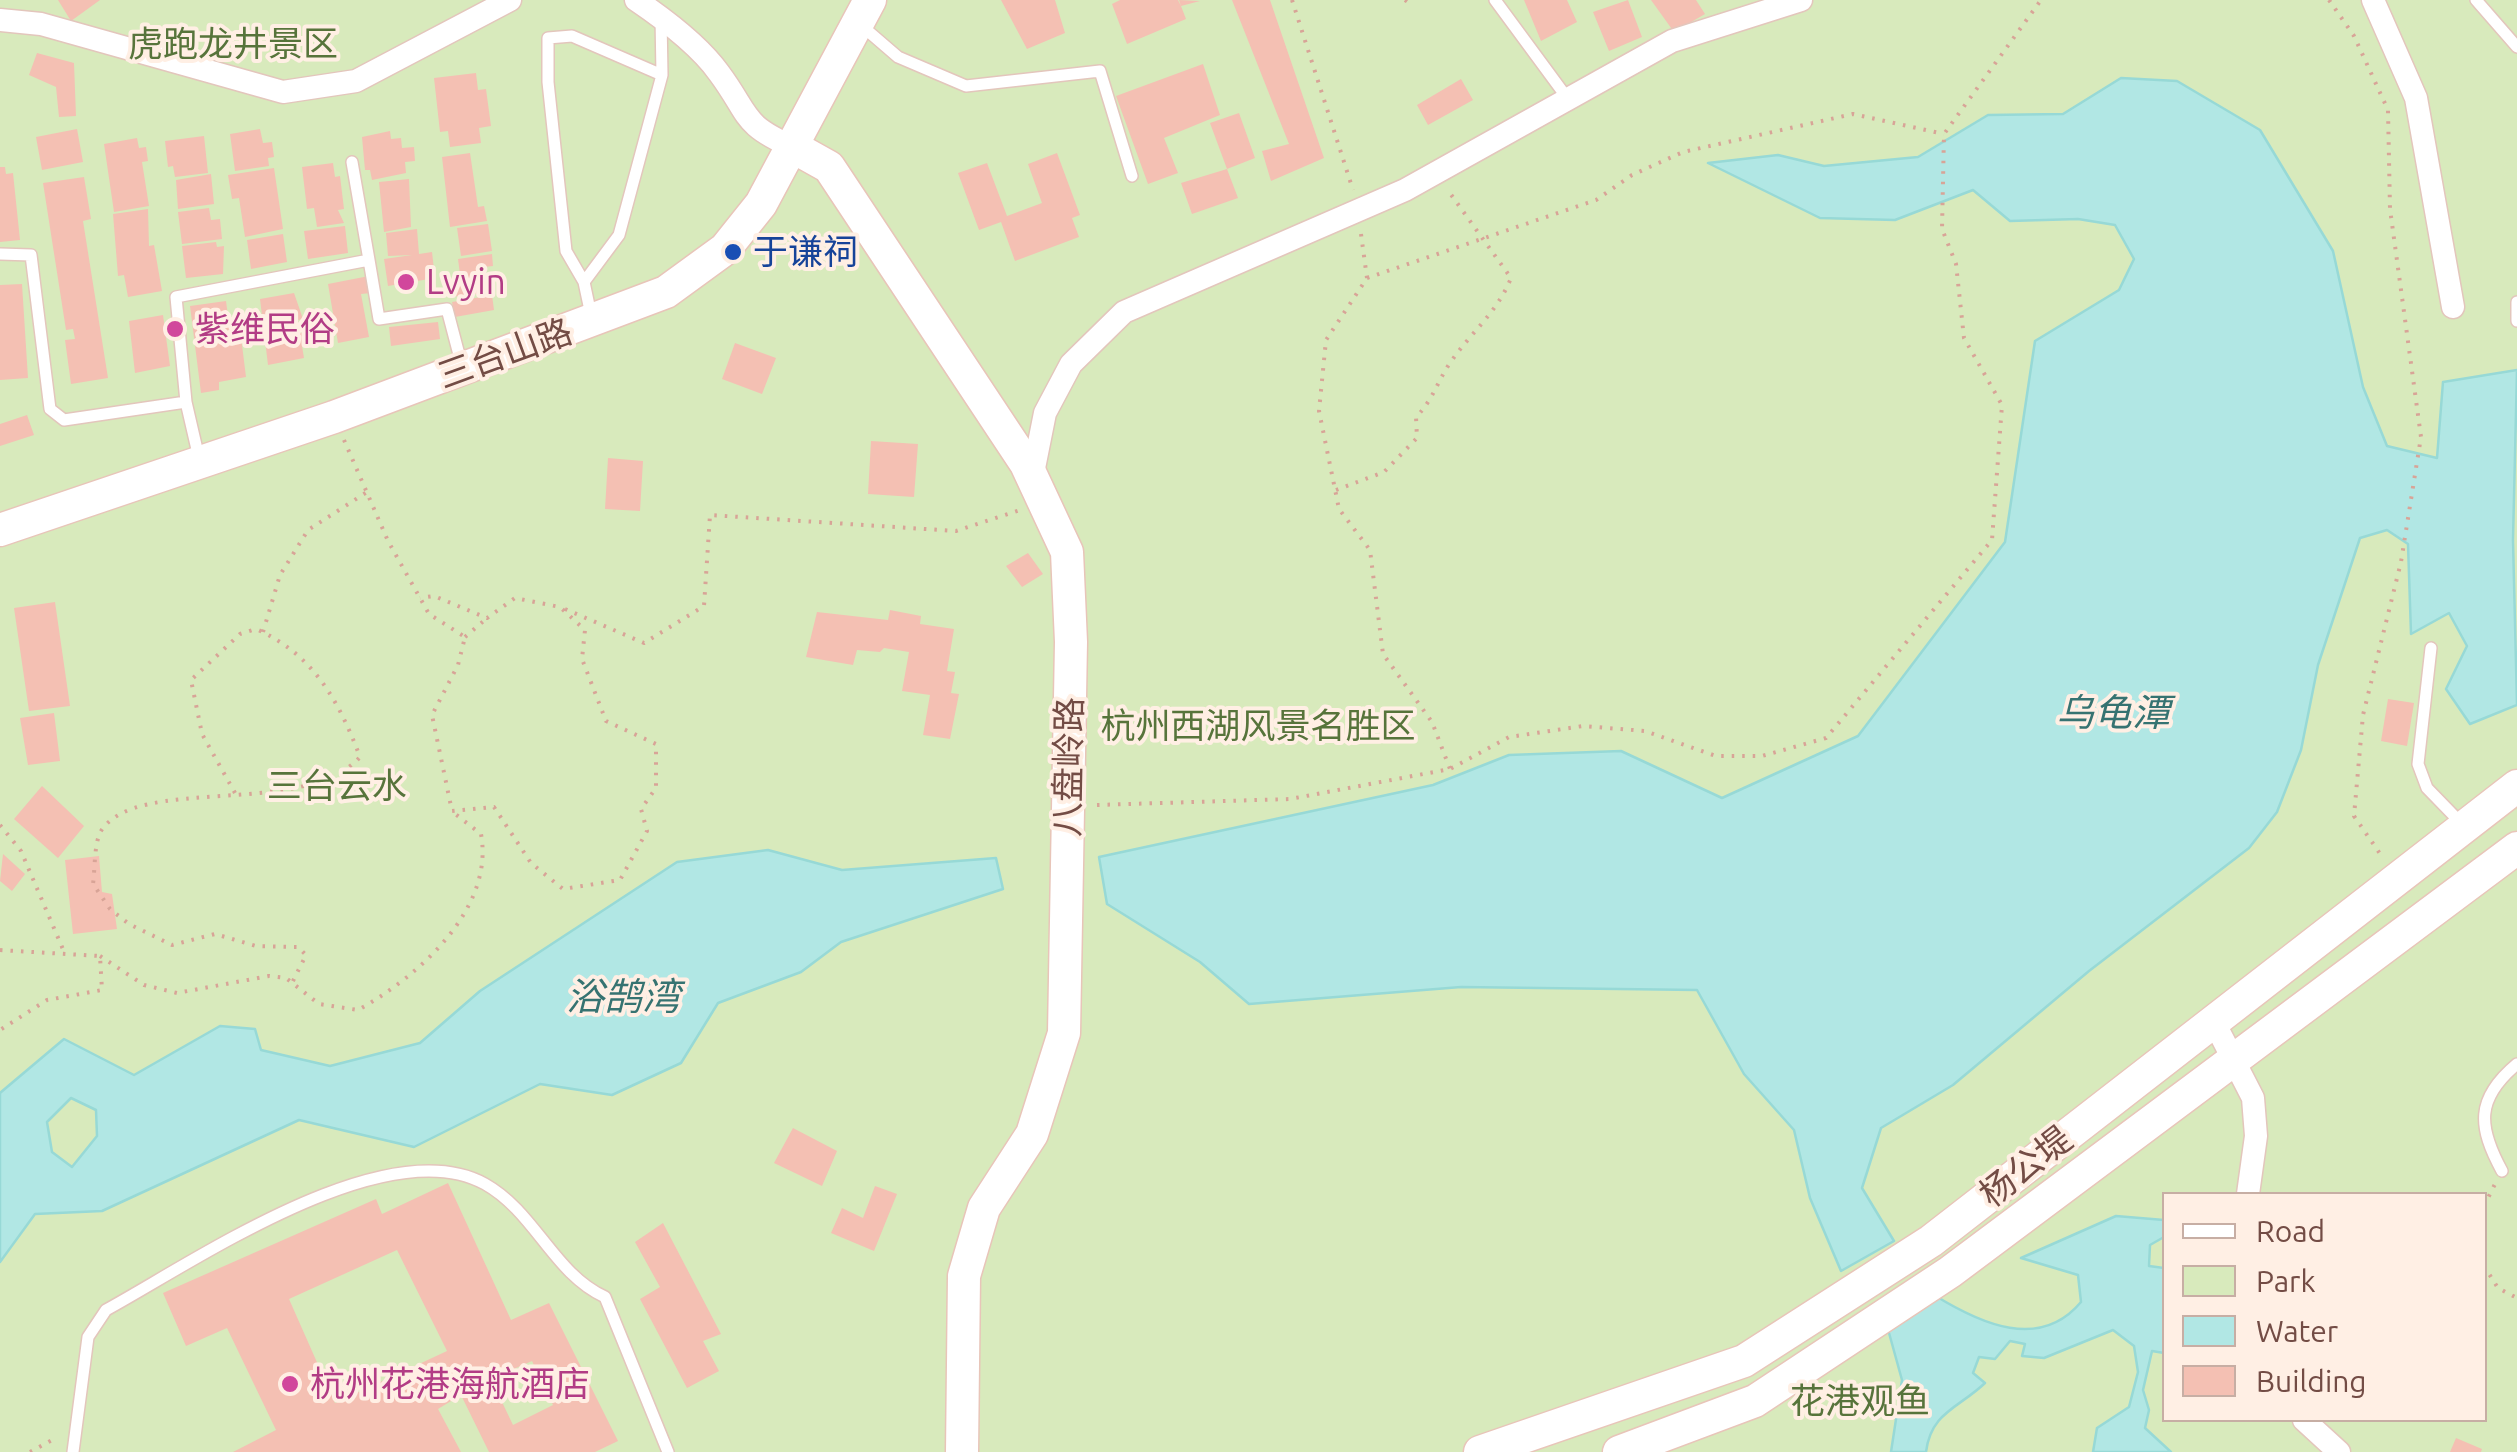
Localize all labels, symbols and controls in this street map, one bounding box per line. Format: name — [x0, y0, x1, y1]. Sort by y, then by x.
park label: 虎跑龙井景区 — [128, 23, 338, 65]
place label: 于谦祠 — [753, 231, 858, 273]
marker: 于谦祠 — [722, 241, 744, 263]
place label: Lvyin — [426, 261, 506, 303]
marker: Lvyin — [395, 271, 417, 293]
place label: 紫维民俗 — [195, 308, 335, 350]
street label: 三台山路 — [432, 310, 578, 398]
marker: 紫维民俗 — [164, 318, 186, 340]
water label: 乌龟潭 — [2056, 690, 2170, 736]
street label: 八盘岭路 — [1047, 697, 1091, 837]
park label: 杭州西湖风景名胜区 — [1101, 705, 1415, 747]
park label: 三台云水 — [267, 765, 407, 807]
water label: 浴鹄湾 — [566, 974, 680, 1020]
street label: 杨公堤 — [1972, 1118, 2080, 1216]
legend — [2162, 1192, 2487, 1422]
text: Road — [2256, 1214, 2325, 1248]
text: Park — [2256, 1264, 2316, 1298]
text: Water — [2256, 1314, 2338, 1348]
place label: 杭州花港海航酒店 — [310, 1363, 590, 1405]
text: Building — [2256, 1364, 2367, 1398]
marker: 杭州花港海航酒店 — [279, 1373, 301, 1395]
park label: 花港观鱼 — [1790, 1380, 1930, 1422]

